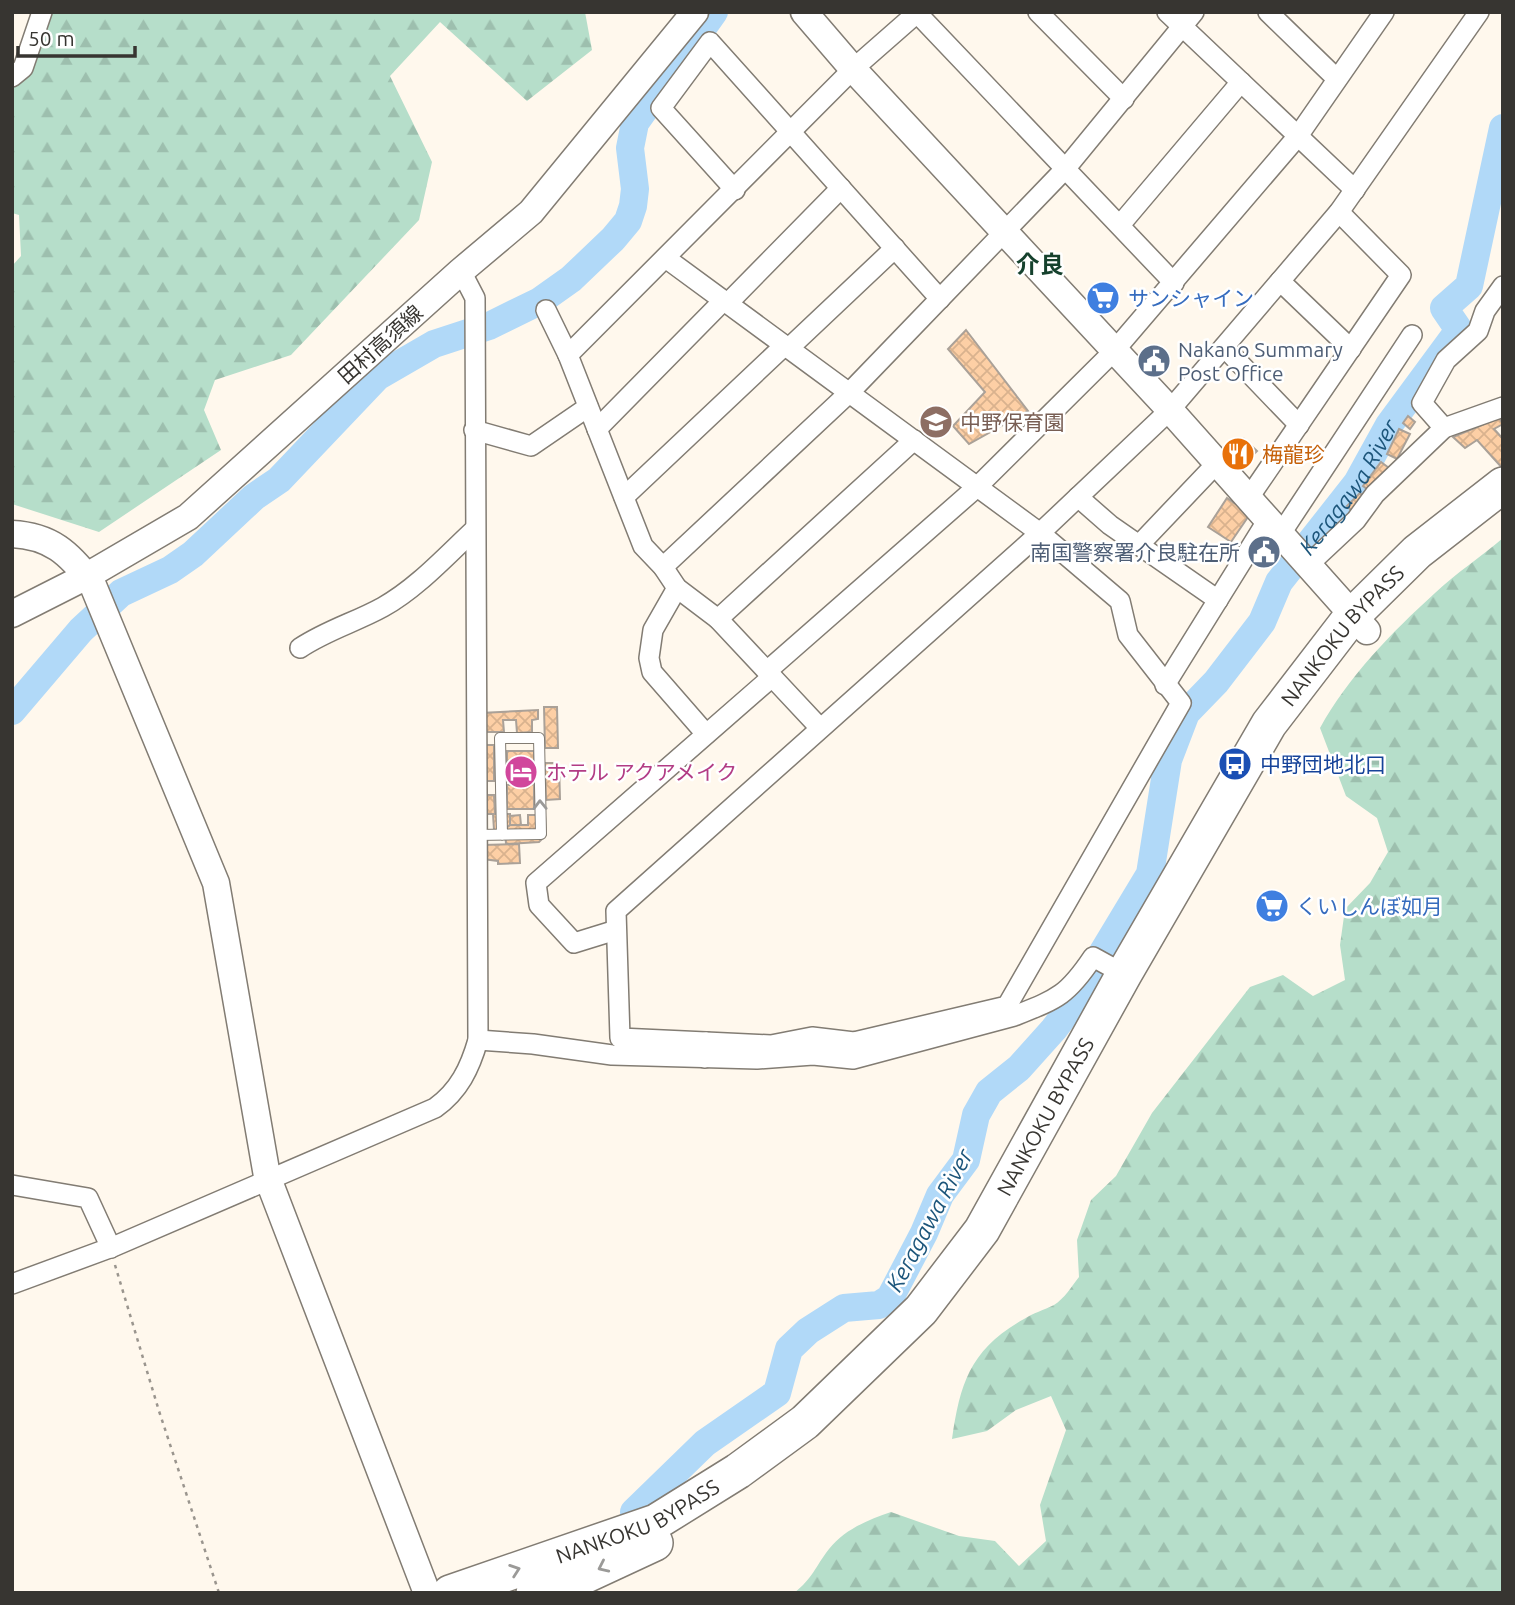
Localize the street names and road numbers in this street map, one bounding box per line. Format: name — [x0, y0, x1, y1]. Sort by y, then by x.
street label: 田村高須線 — [333, 300, 427, 388]
street label: NANKOKU BYPASS — [1276, 560, 1408, 710]
street label: NANKOKU BYPASS — [991, 1033, 1098, 1200]
street label: NANKOKU BYPASS — [552, 1474, 723, 1568]

